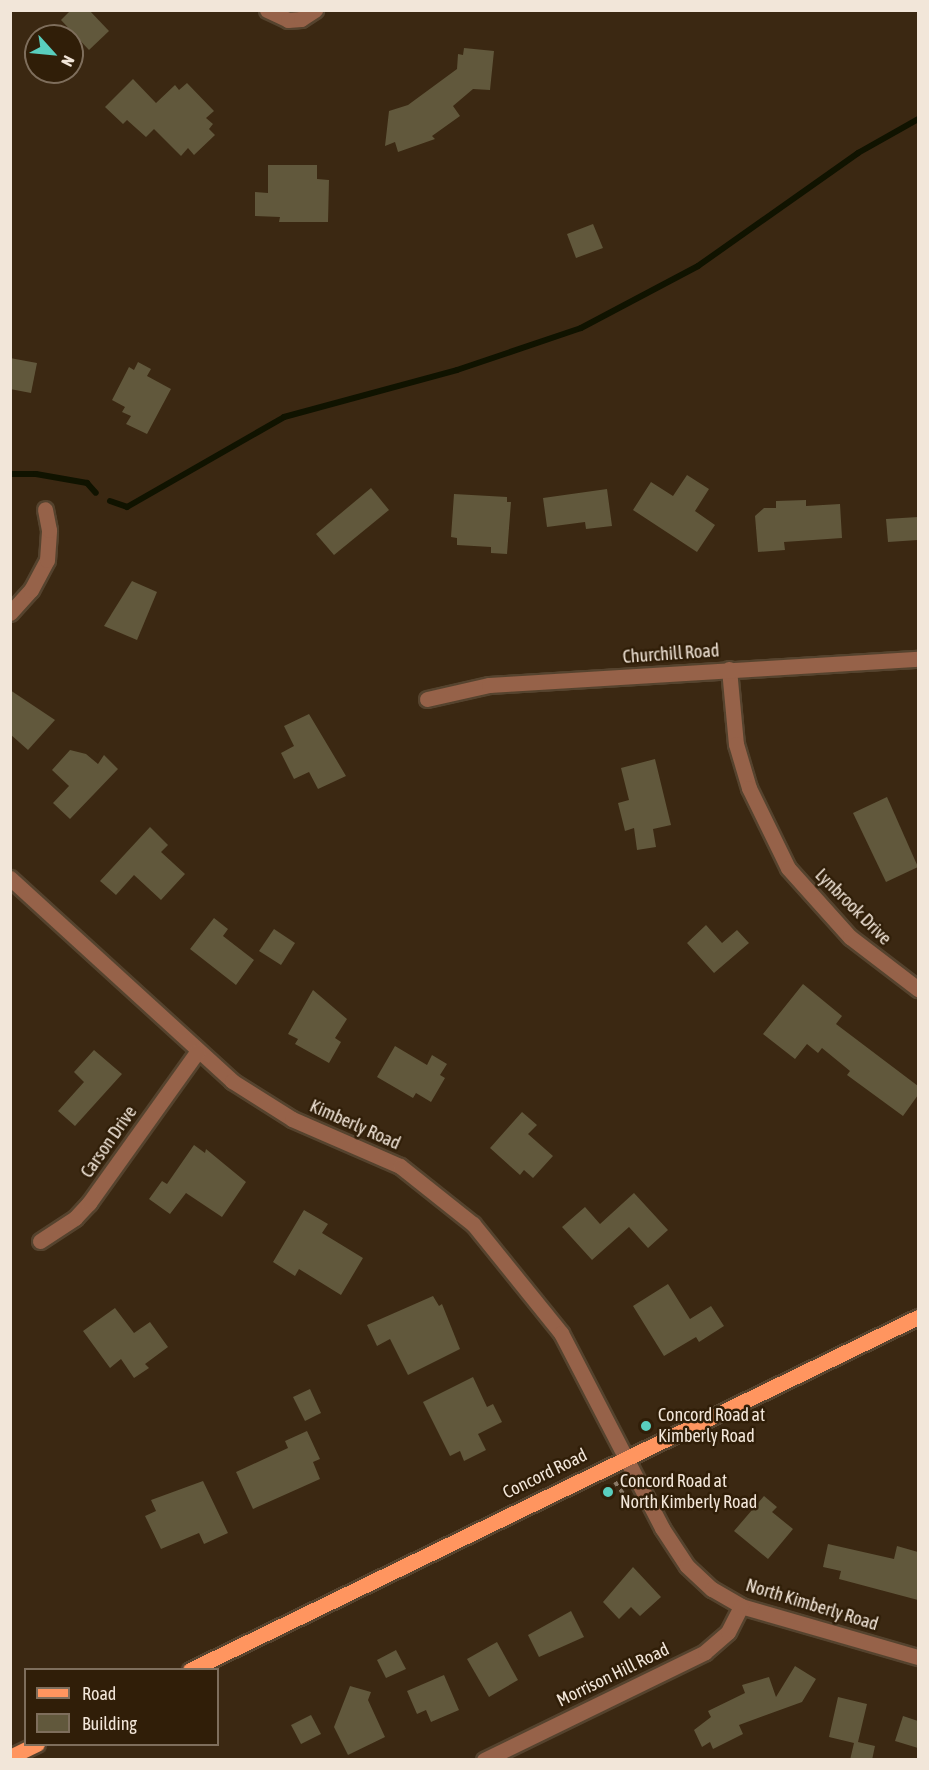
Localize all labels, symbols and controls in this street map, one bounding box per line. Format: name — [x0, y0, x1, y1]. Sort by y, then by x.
north arrow — [24, 24, 84, 84]
text: N — [58, 53, 78, 70]
street label: Churchill Road — [622, 640, 720, 668]
street label: Lynbrook Drive — [810, 864, 896, 950]
street label: Kimberly Road — [306, 1095, 404, 1155]
street label: Carson Drive — [76, 1102, 142, 1182]
place label: Concord Road at Kimberly Road — [658, 1405, 765, 1448]
marker: Concord Road at Kimberly Road — [639, 1419, 653, 1433]
street label: Concord Road — [499, 1444, 591, 1504]
place label: Concord Road at North Kimberly Road — [620, 1471, 757, 1514]
marker: Concord Road at North Kimberly Road — [601, 1485, 615, 1499]
street label: North Kimberly Road — [743, 1575, 881, 1635]
street label: Morrison Hill Road — [553, 1638, 673, 1712]
legend — [24, 1668, 219, 1746]
text: Road — [82, 1683, 116, 1704]
text: Building — [82, 1713, 137, 1734]

